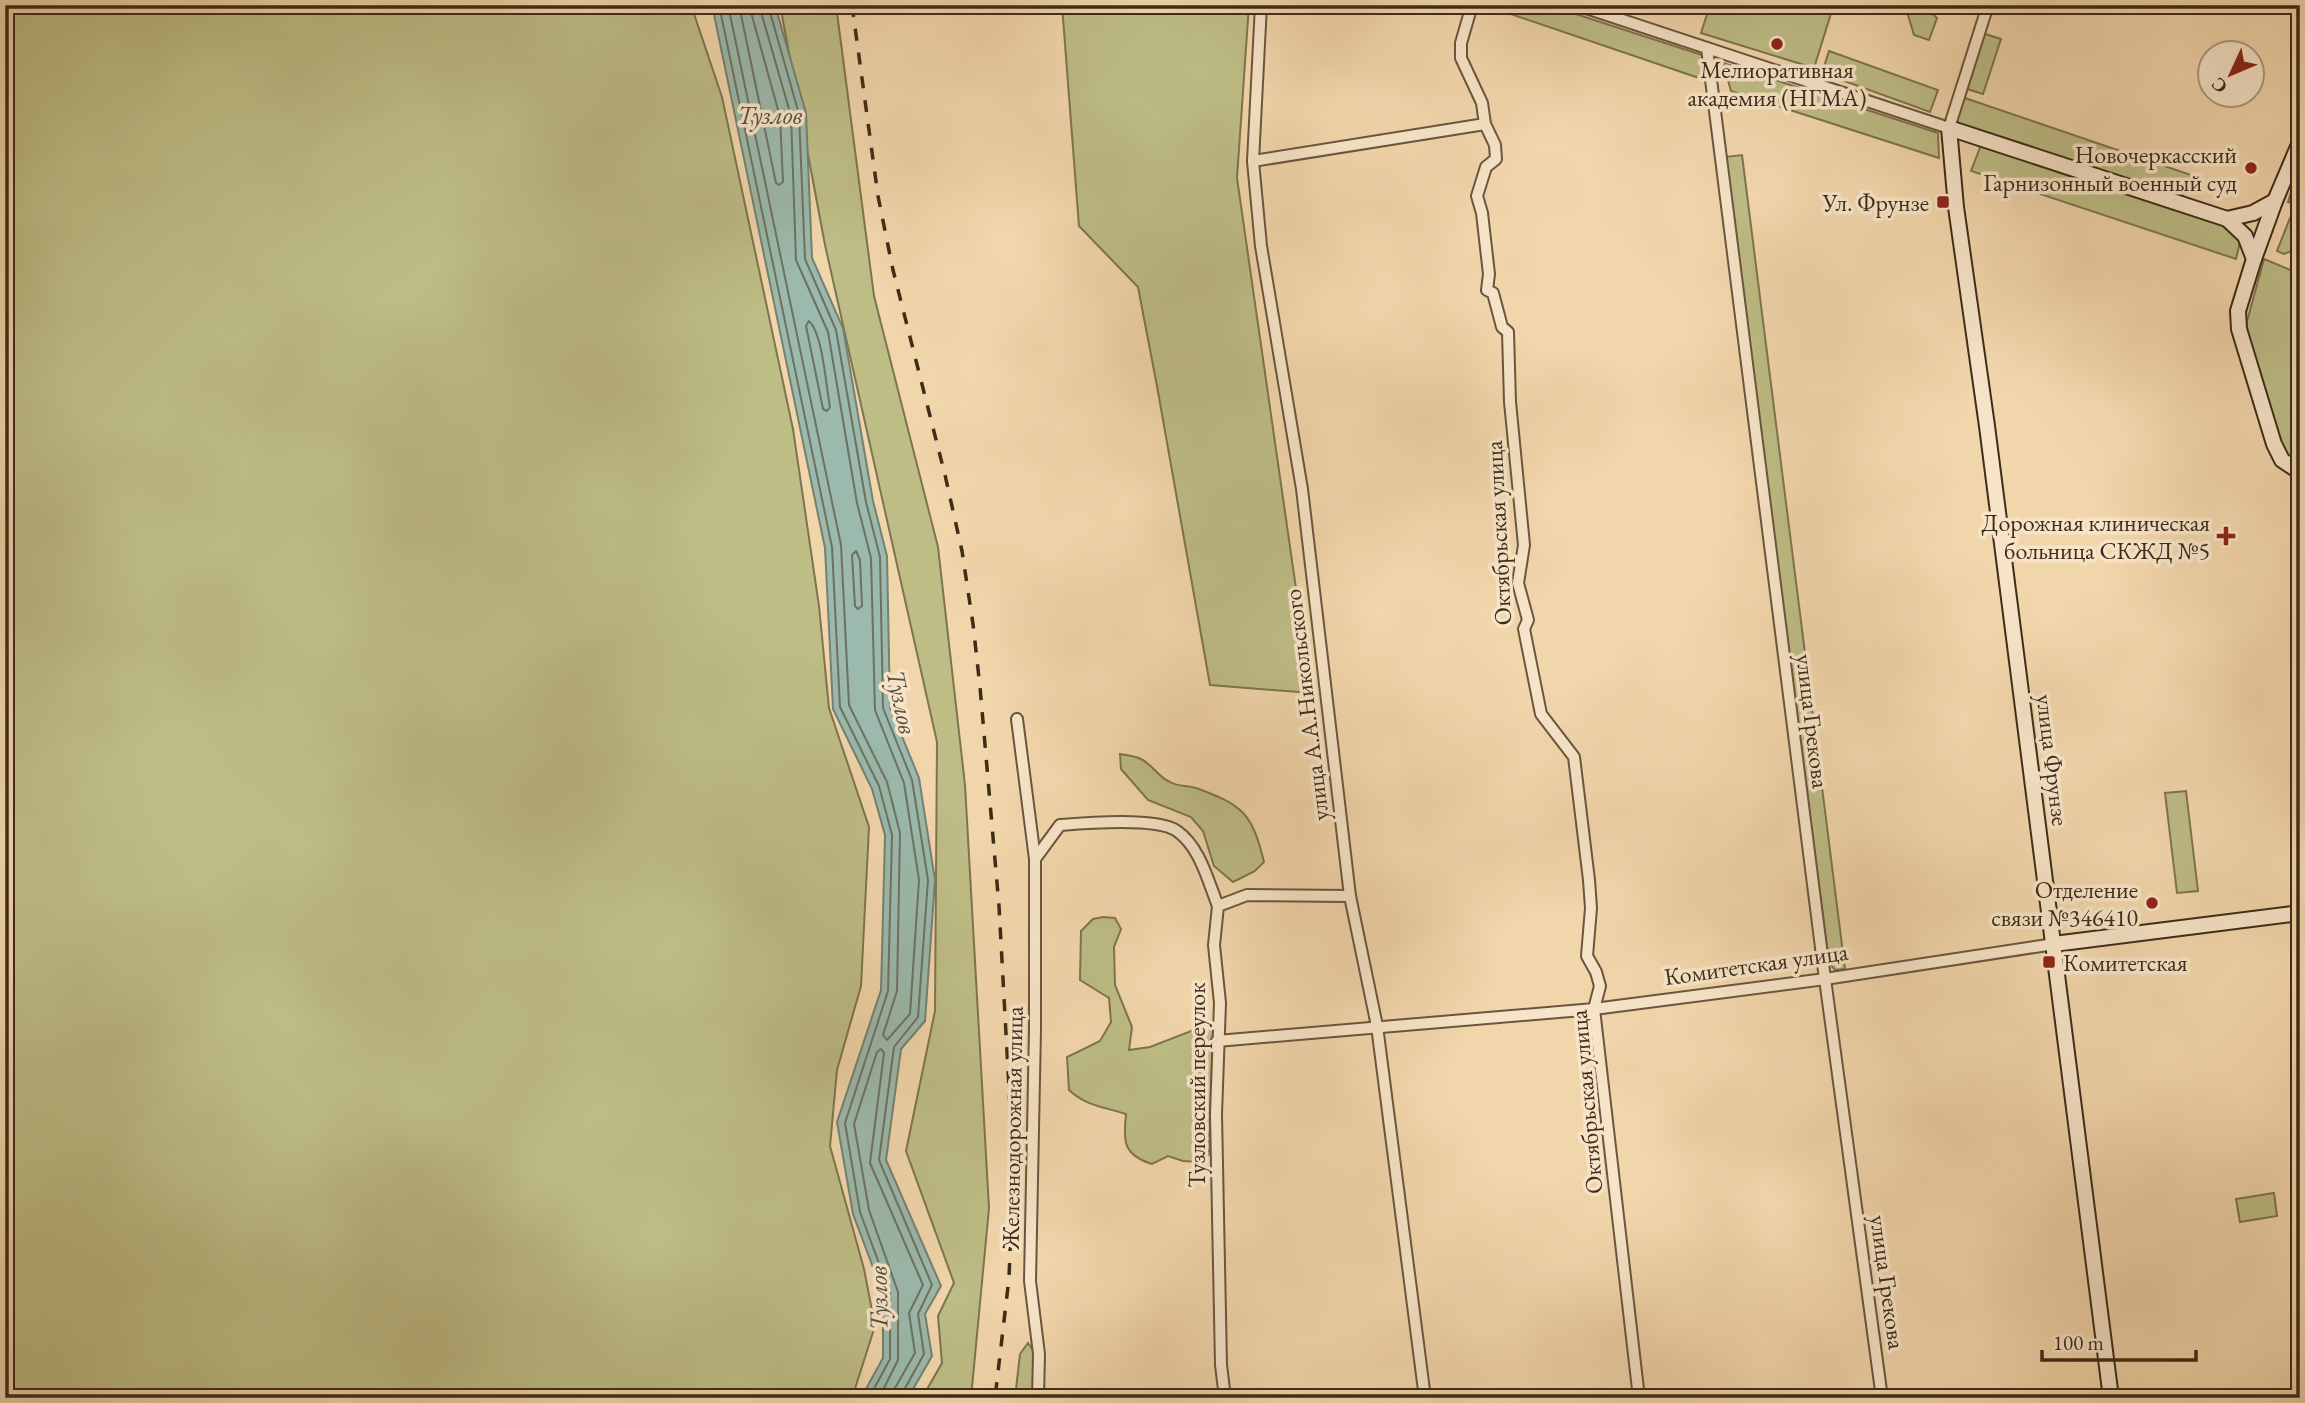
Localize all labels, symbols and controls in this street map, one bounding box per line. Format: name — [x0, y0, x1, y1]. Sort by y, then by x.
marker: Мелиоративная академия (НГМА) — [1769, 36, 1785, 52]
north arrow — [2196, 38, 2266, 108]
place label: Мелиоративная академия (НГМА) — [1688, 54, 1866, 113]
text: С — [2205, 72, 2233, 99]
water label: Тузлов — [737, 98, 803, 132]
place label: Новочеркасский Гарнизонный военный суд — [1983, 139, 2237, 198]
marker: Новочеркасский Гарнизонный военный суд — [2243, 160, 2259, 176]
place label: Ул. Фрунзе — [1822, 187, 1929, 218]
marker: Ул. Фрунзе — [1935, 194, 1951, 210]
street label: Октябрьская улица — [1478, 439, 1518, 626]
place label: Дорожная клиническая больница СКЖД №5 — [1981, 507, 2210, 566]
marker: Дорожная клиническая больница СКЖД №5 — [2216, 526, 2236, 546]
street label: улица А.А.Никольского — [1276, 587, 1336, 823]
street label: улица Грекова — [1789, 652, 1837, 790]
water label: Тузлов — [879, 667, 925, 737]
street label: улица Фрунзе — [2030, 692, 2076, 828]
place label: Отделение связи №346410 — [1991, 874, 2138, 933]
marker: Отделение связи №346410 — [2144, 895, 2160, 911]
street label: Комитетская улица — [1662, 936, 1850, 992]
place label: Комитетская — [2063, 947, 2188, 978]
marker: Комитетская — [2041, 954, 2057, 970]
street label: Тузловский переулок — [1181, 982, 1212, 1188]
street label: Железнодорожная улица — [994, 1006, 1030, 1251]
street label: Октябрьская улица — [1562, 1008, 1609, 1195]
street label: улица Грекова — [1863, 1213, 1913, 1352]
water label: Тузлов — [860, 1265, 896, 1331]
scale bar — [2042, 1319, 2196, 1363]
text: 100 m — [2053, 1329, 2104, 1356]

